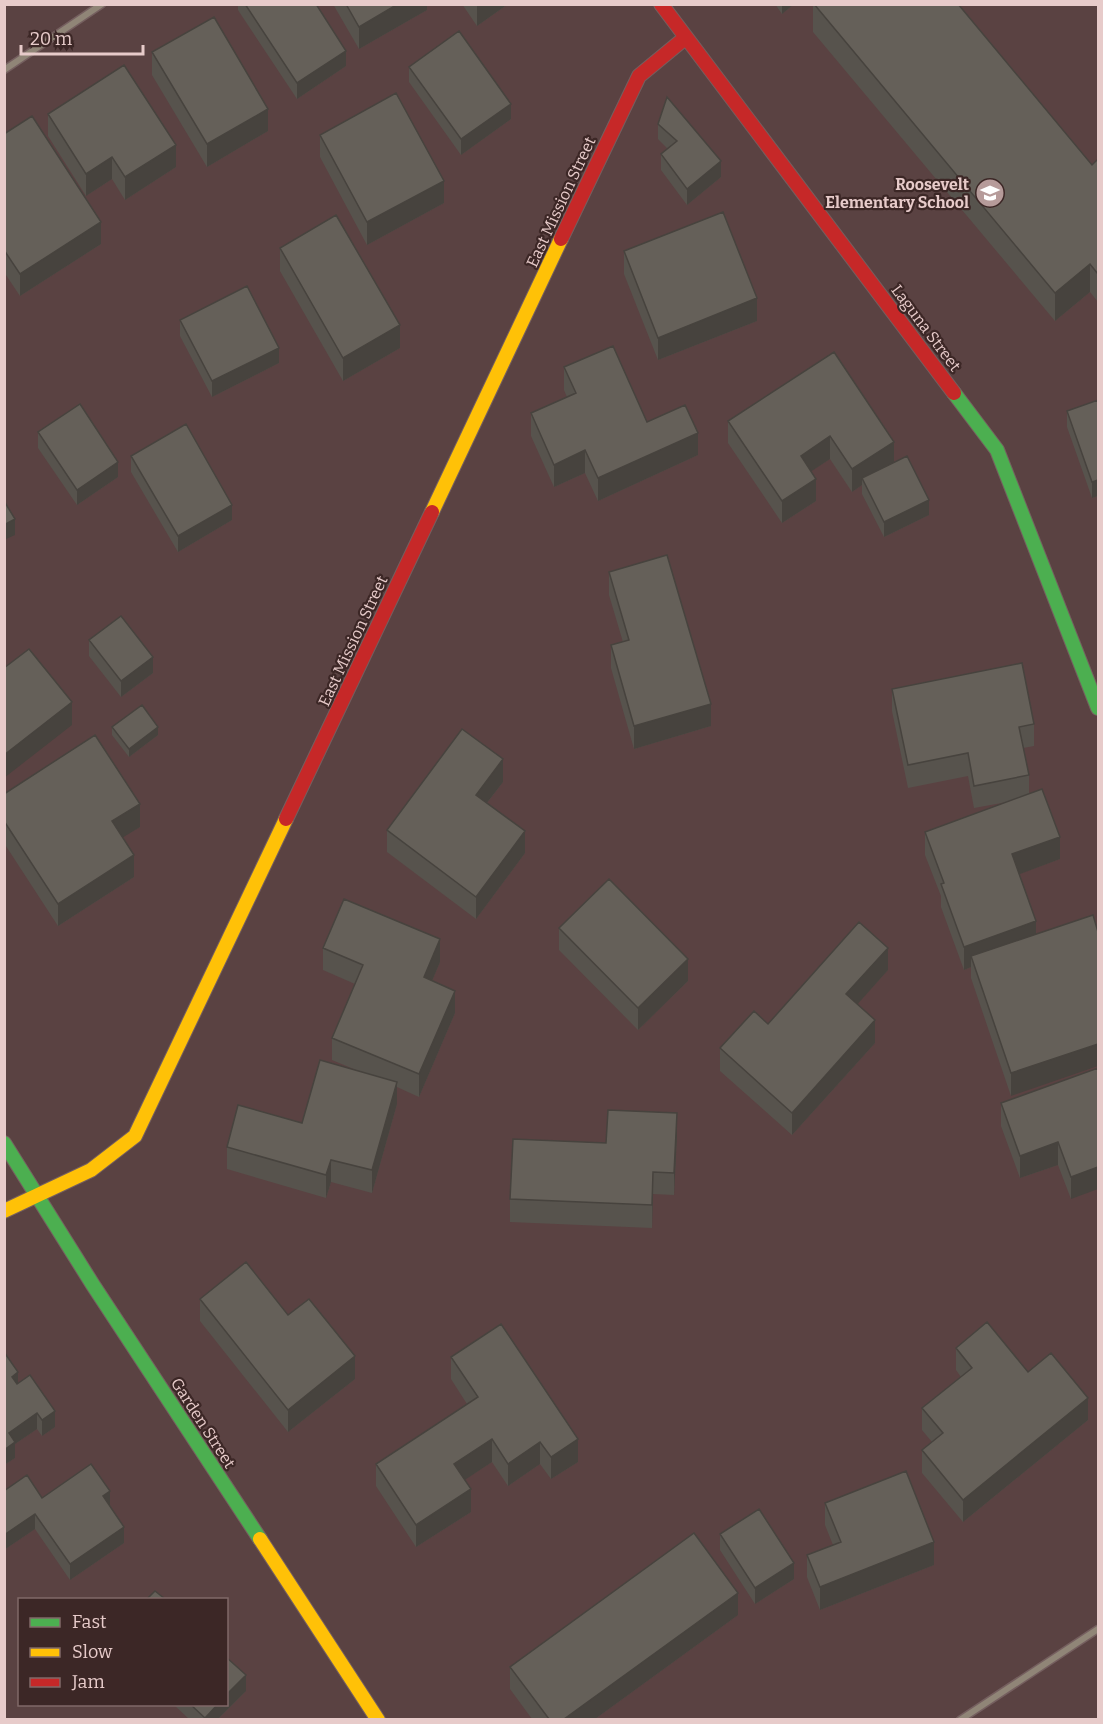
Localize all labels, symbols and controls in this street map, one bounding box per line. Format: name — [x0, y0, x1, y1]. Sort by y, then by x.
scale bar — [21, 18, 142, 56]
text: 20 m — [30, 28, 72, 50]
street label: East Mission Street — [522, 134, 600, 270]
place label: Roosevelt Elementary School — [825, 175, 970, 212]
school or university icon: Roosevelt Elementary School — [974, 177, 1006, 209]
street label: Laguna Street — [887, 281, 965, 375]
street label: East Mission Street — [314, 573, 392, 709]
street label: Garden Street — [167, 1374, 239, 1472]
legend — [18, 1598, 228, 1706]
text: Fast — [72, 1611, 107, 1633]
text: Slow — [72, 1641, 113, 1663]
text: Jam — [71, 1671, 105, 1693]

